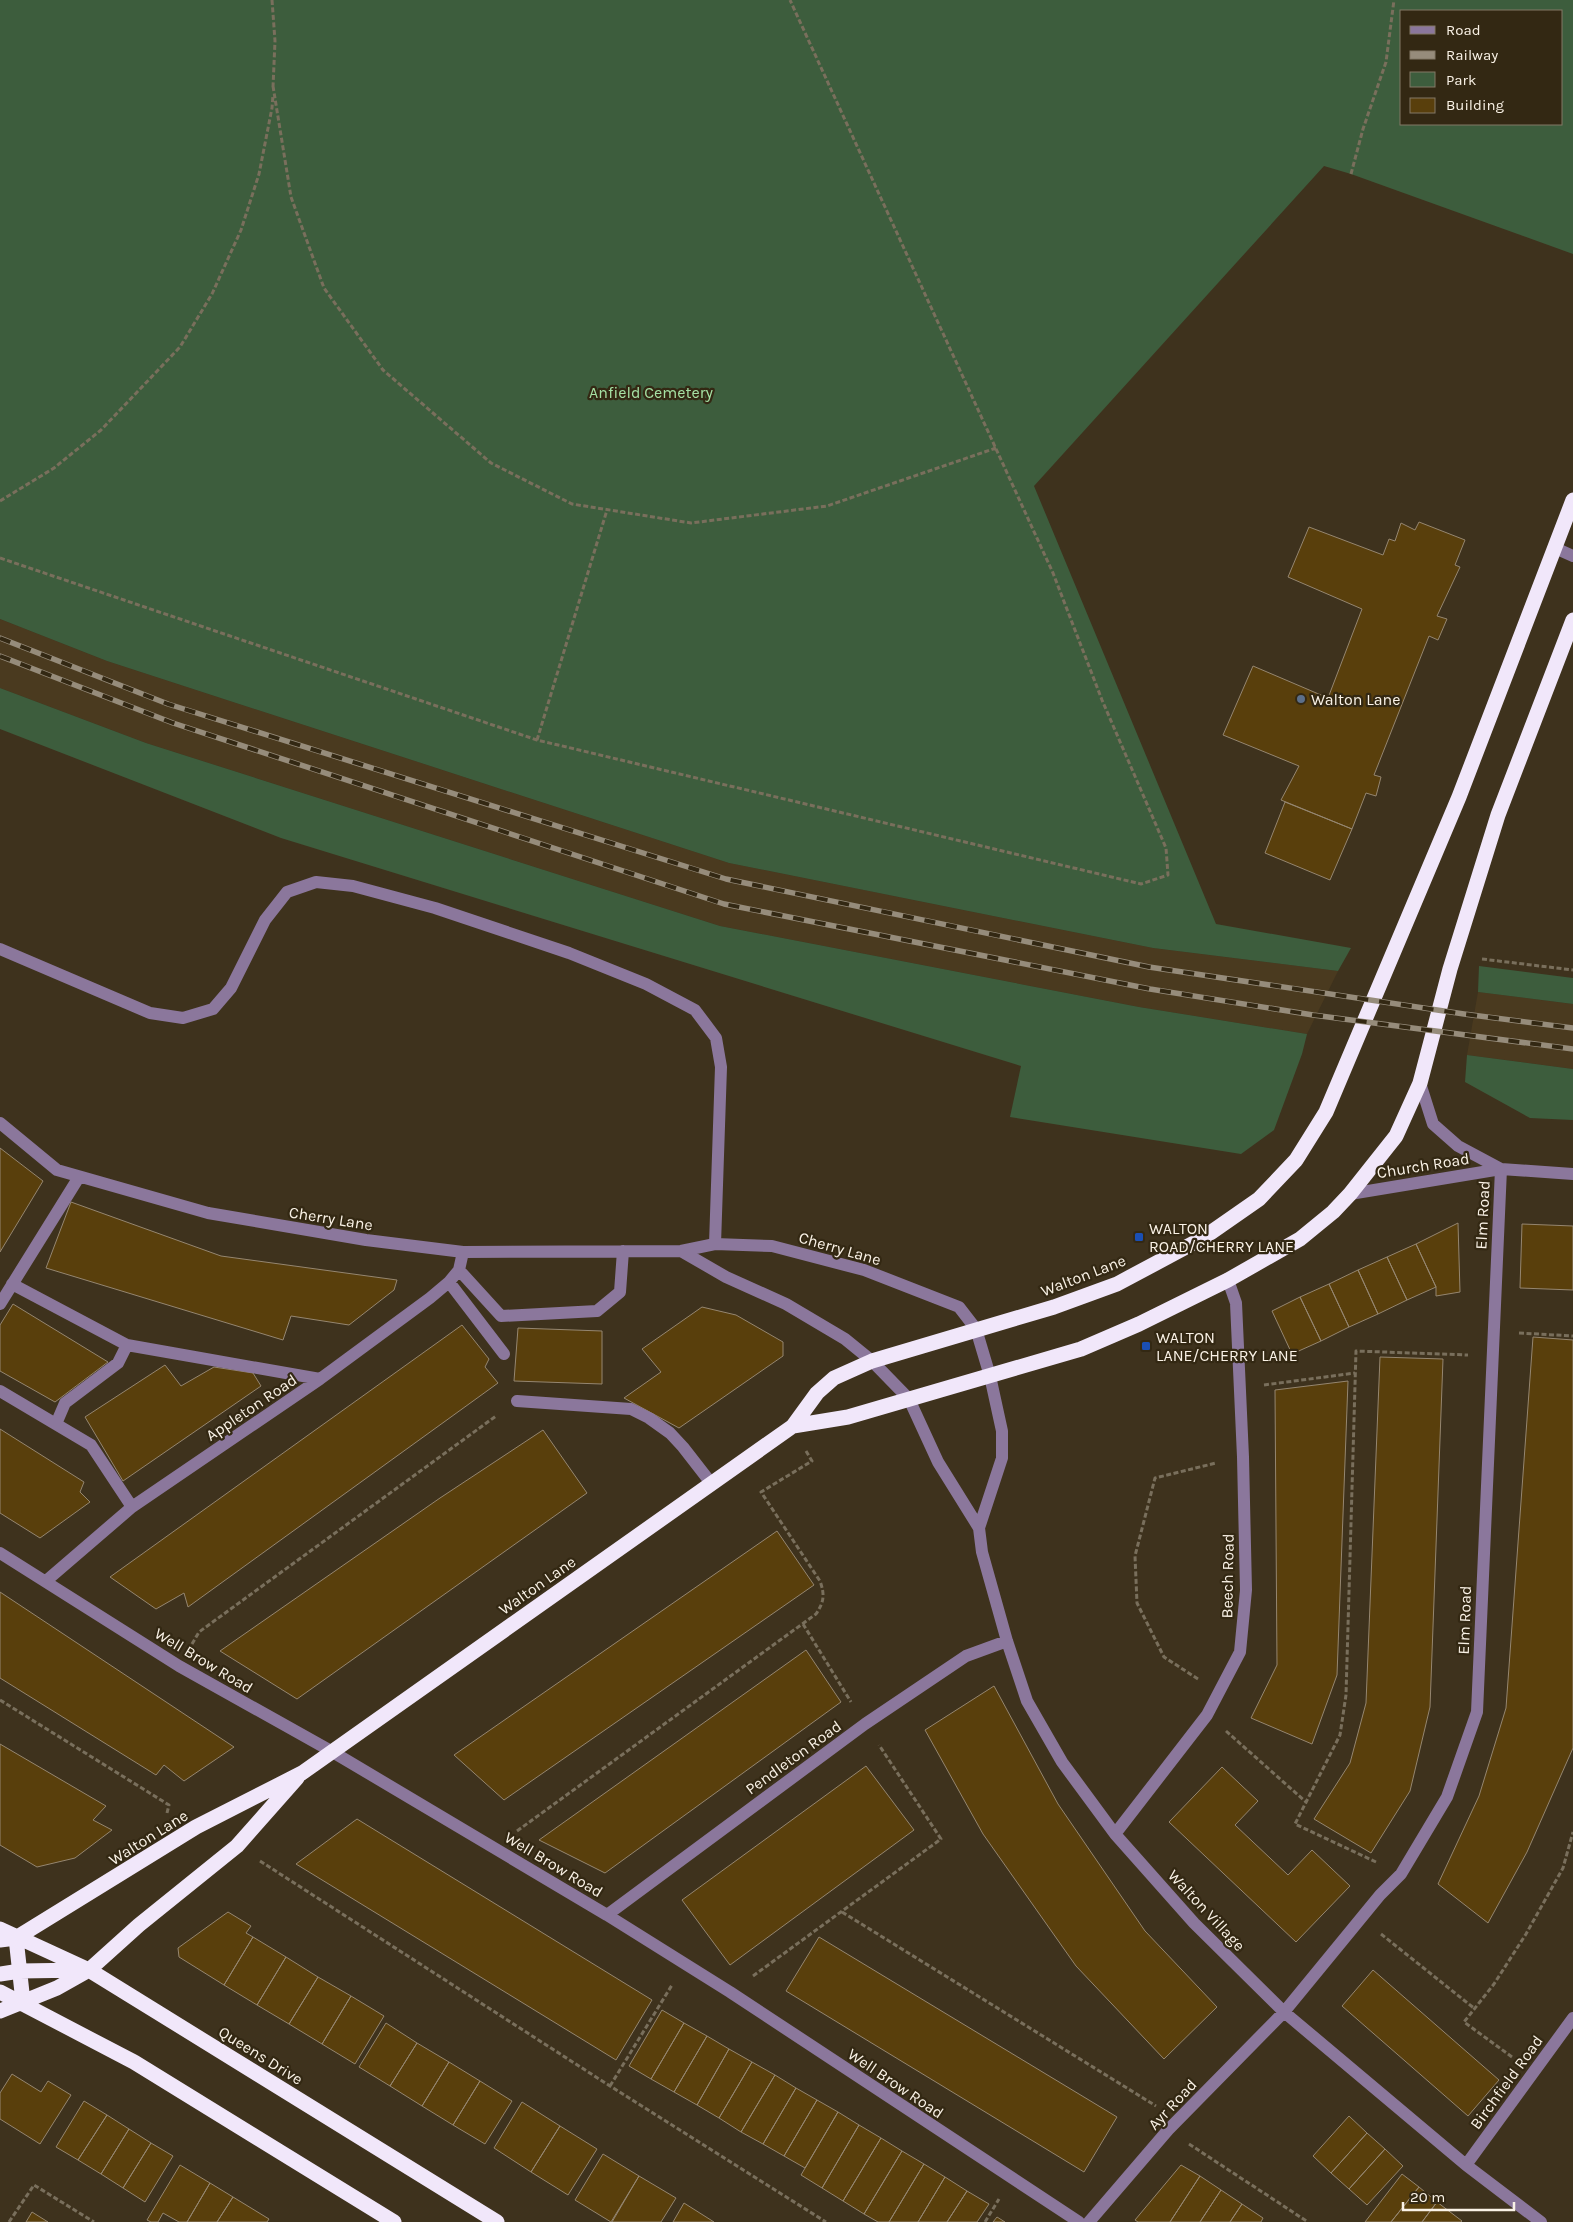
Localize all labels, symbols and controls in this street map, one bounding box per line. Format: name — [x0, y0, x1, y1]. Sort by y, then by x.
legend — [1400, 10, 1563, 125]
text: Road — [1446, 21, 1481, 39]
text: Railway — [1446, 46, 1498, 64]
text: Park — [1446, 71, 1476, 89]
text: Building — [1446, 96, 1504, 114]
park label: Anfield Cemetery — [589, 383, 713, 402]
place label: Walton Lane — [1311, 690, 1400, 709]
marker: Walton Lane — [1295, 693, 1307, 705]
street label: Church Road — [1375, 1149, 1471, 1182]
street label: Elm Road — [1471, 1180, 1494, 1250]
street label: Cherry Lane — [288, 1202, 374, 1234]
place label: WALTON ROAD/CHERRY LANE — [1149, 1219, 1294, 1256]
street label: Cherry Lane — [797, 1228, 883, 1269]
marker: WALTON ROAD/CHERRY LANE — [1133, 1231, 1145, 1243]
street label: Walton Lane — [1038, 1251, 1128, 1300]
place label: WALTON LANE/CHERRY LANE — [1156, 1328, 1298, 1365]
marker: WALTON LANE/CHERRY LANE — [1140, 1340, 1152, 1352]
street label: Appleton Road — [202, 1370, 300, 1445]
street label: Beech Road — [1217, 1533, 1238, 1619]
street label: Walton Lane — [495, 1552, 579, 1619]
street label: Elm Road — [1454, 1585, 1475, 1655]
street label: Well Brow Road — [151, 1624, 256, 1697]
street label: Pendleton Road — [742, 1716, 845, 1799]
street label: Walton Lane — [105, 1806, 191, 1869]
street label: Well Brow Road — [501, 1828, 606, 1901]
street label: Walton Village — [1164, 1866, 1249, 1955]
street label: Queens Drive — [215, 2022, 306, 2089]
street label: Birchfield Road — [1466, 2032, 1547, 2133]
street label: Well Brow Road — [844, 2044, 947, 2122]
street label: Ayr Road — [1144, 2075, 1201, 2134]
scale bar — [1403, 2180, 1514, 2212]
text: 20 m — [1410, 2188, 1445, 2206]

